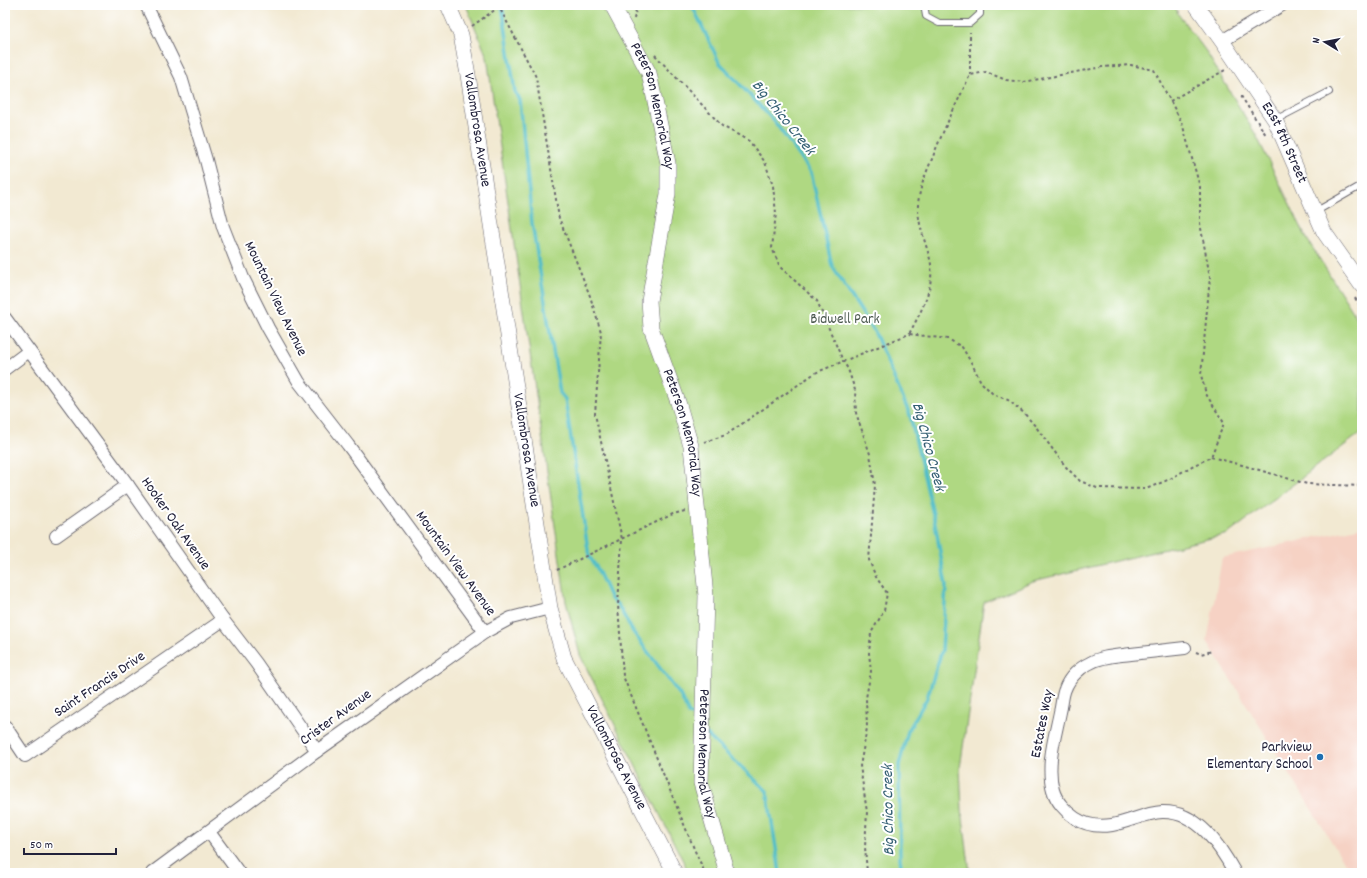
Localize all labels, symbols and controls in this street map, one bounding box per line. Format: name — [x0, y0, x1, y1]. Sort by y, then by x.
north arrow — [1305, 22, 1345, 62]
text: N — [1309, 36, 1326, 45]
street label: Peterson Memorial Way — [624, 39, 679, 170]
street label: Vallombrosa Avenue — [457, 71, 496, 189]
water label: Big Chico Creek — [745, 75, 821, 162]
street label: East 8th Street — [1255, 98, 1313, 187]
street label: Mountain View Avenue — [238, 238, 313, 360]
park label: Bidwell Park — [810, 309, 880, 331]
street label: Peterson Memorial Way — [656, 366, 707, 499]
street label: Vallombrosa Avenue — [506, 392, 545, 509]
water label: Big Chico Creek — [905, 400, 951, 495]
street label: Hooker Oak Avenue — [135, 473, 216, 575]
street label: Mountain View Avenue — [409, 507, 501, 621]
street label: Saint Francis Drive — [50, 646, 150, 724]
street label: Crister Avenue — [295, 684, 377, 752]
street label: Estates Way — [1026, 687, 1061, 760]
street label: Peterson Memorial Way — [690, 689, 722, 822]
street label: Vallombrosa Avenue — [579, 702, 652, 814]
place label: Parkview Elementary School — [1207, 737, 1312, 776]
marker: Parkview Elementary School — [1315, 752, 1325, 762]
water label: Big Chico Creek — [877, 763, 901, 856]
scale bar — [24, 830, 116, 856]
text: 50 m — [30, 837, 53, 854]

